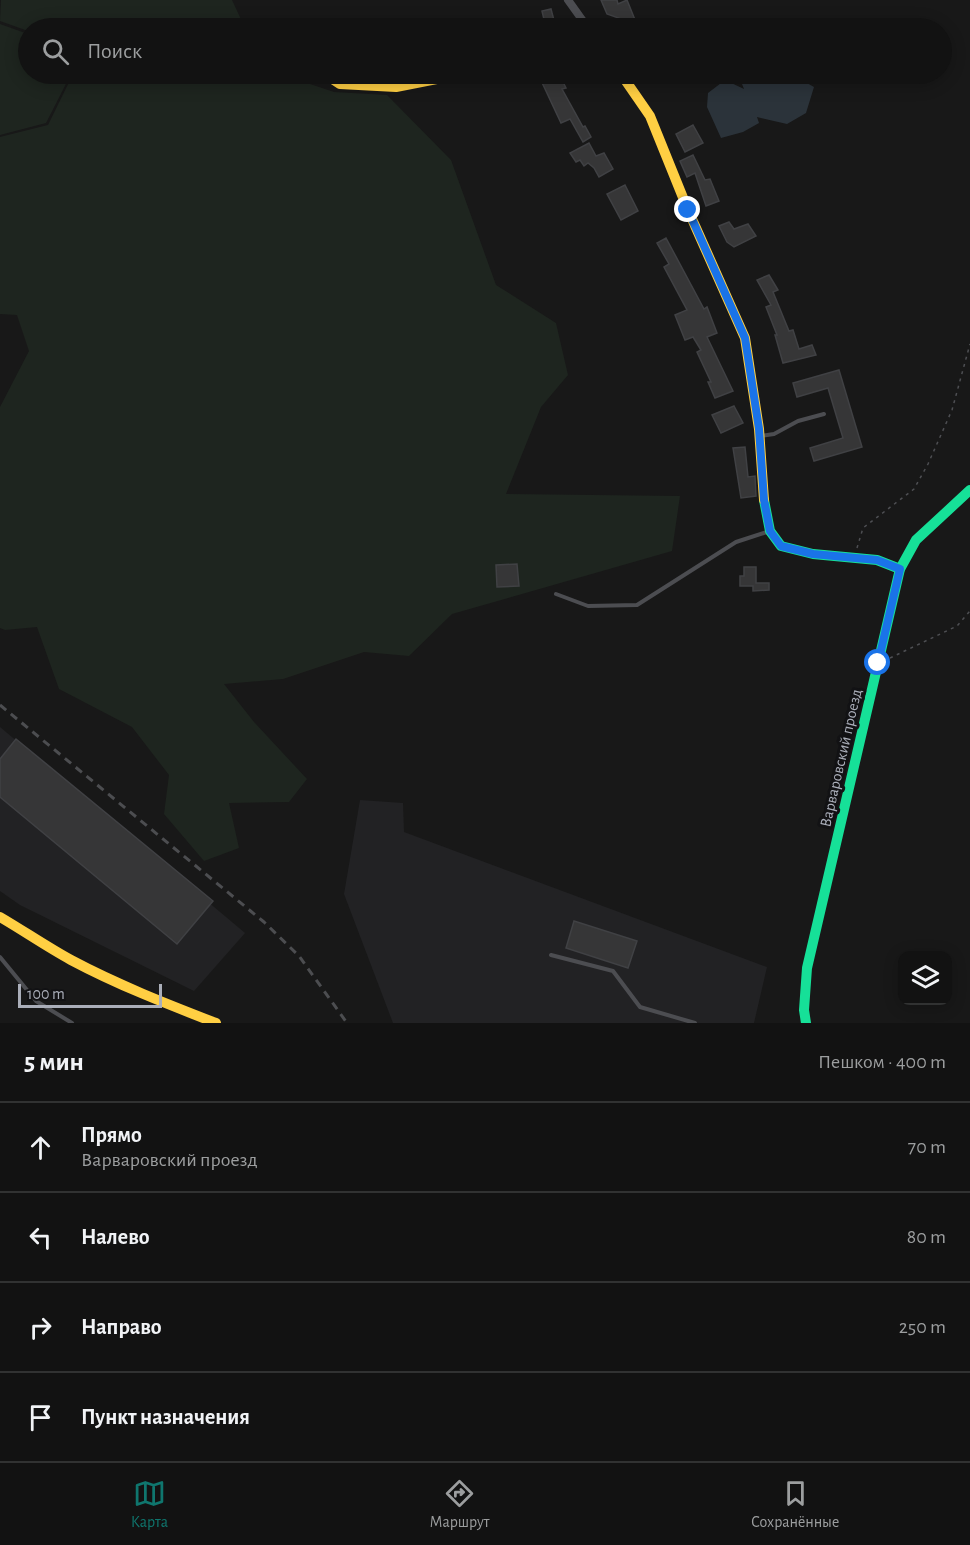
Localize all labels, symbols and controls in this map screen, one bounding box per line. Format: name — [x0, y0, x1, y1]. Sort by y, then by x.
search box — [18, 18, 952, 84]
icon: search — [39, 35, 72, 68]
text: Поиск — [87, 40, 142, 62]
route end — [674, 196, 700, 222]
route start — [864, 649, 890, 675]
street label: Варваровский проезд — [817, 687, 865, 829]
map controls — [898, 951, 952, 1005]
button: layers — [898, 951, 952, 1005]
scale bar — [18, 981, 162, 1008]
text: 100 m — [27, 986, 65, 1002]
text: 5 мин — [24, 1049, 84, 1075]
text: Пешком · 400 m — [818, 1052, 946, 1072]
text: Прямо — [81, 1124, 142, 1146]
icon: ahead — [24, 1131, 57, 1164]
text: 70 m — [908, 1137, 946, 1157]
text: Варваровский проезд — [81, 1150, 258, 1170]
icon: left — [24, 1221, 57, 1254]
text: Налево — [81, 1226, 150, 1248]
text: 80 m — [907, 1227, 946, 1247]
icon: right — [24, 1311, 57, 1344]
text: Направо — [81, 1316, 162, 1338]
text: 250 m — [899, 1317, 946, 1337]
icon: arrive — [24, 1401, 57, 1434]
text: Пункт назначения — [81, 1406, 250, 1428]
tab: Карта — [131, 1477, 168, 1532]
tab: Маршрут — [430, 1477, 490, 1532]
tab: Сохранённые — [751, 1477, 839, 1532]

